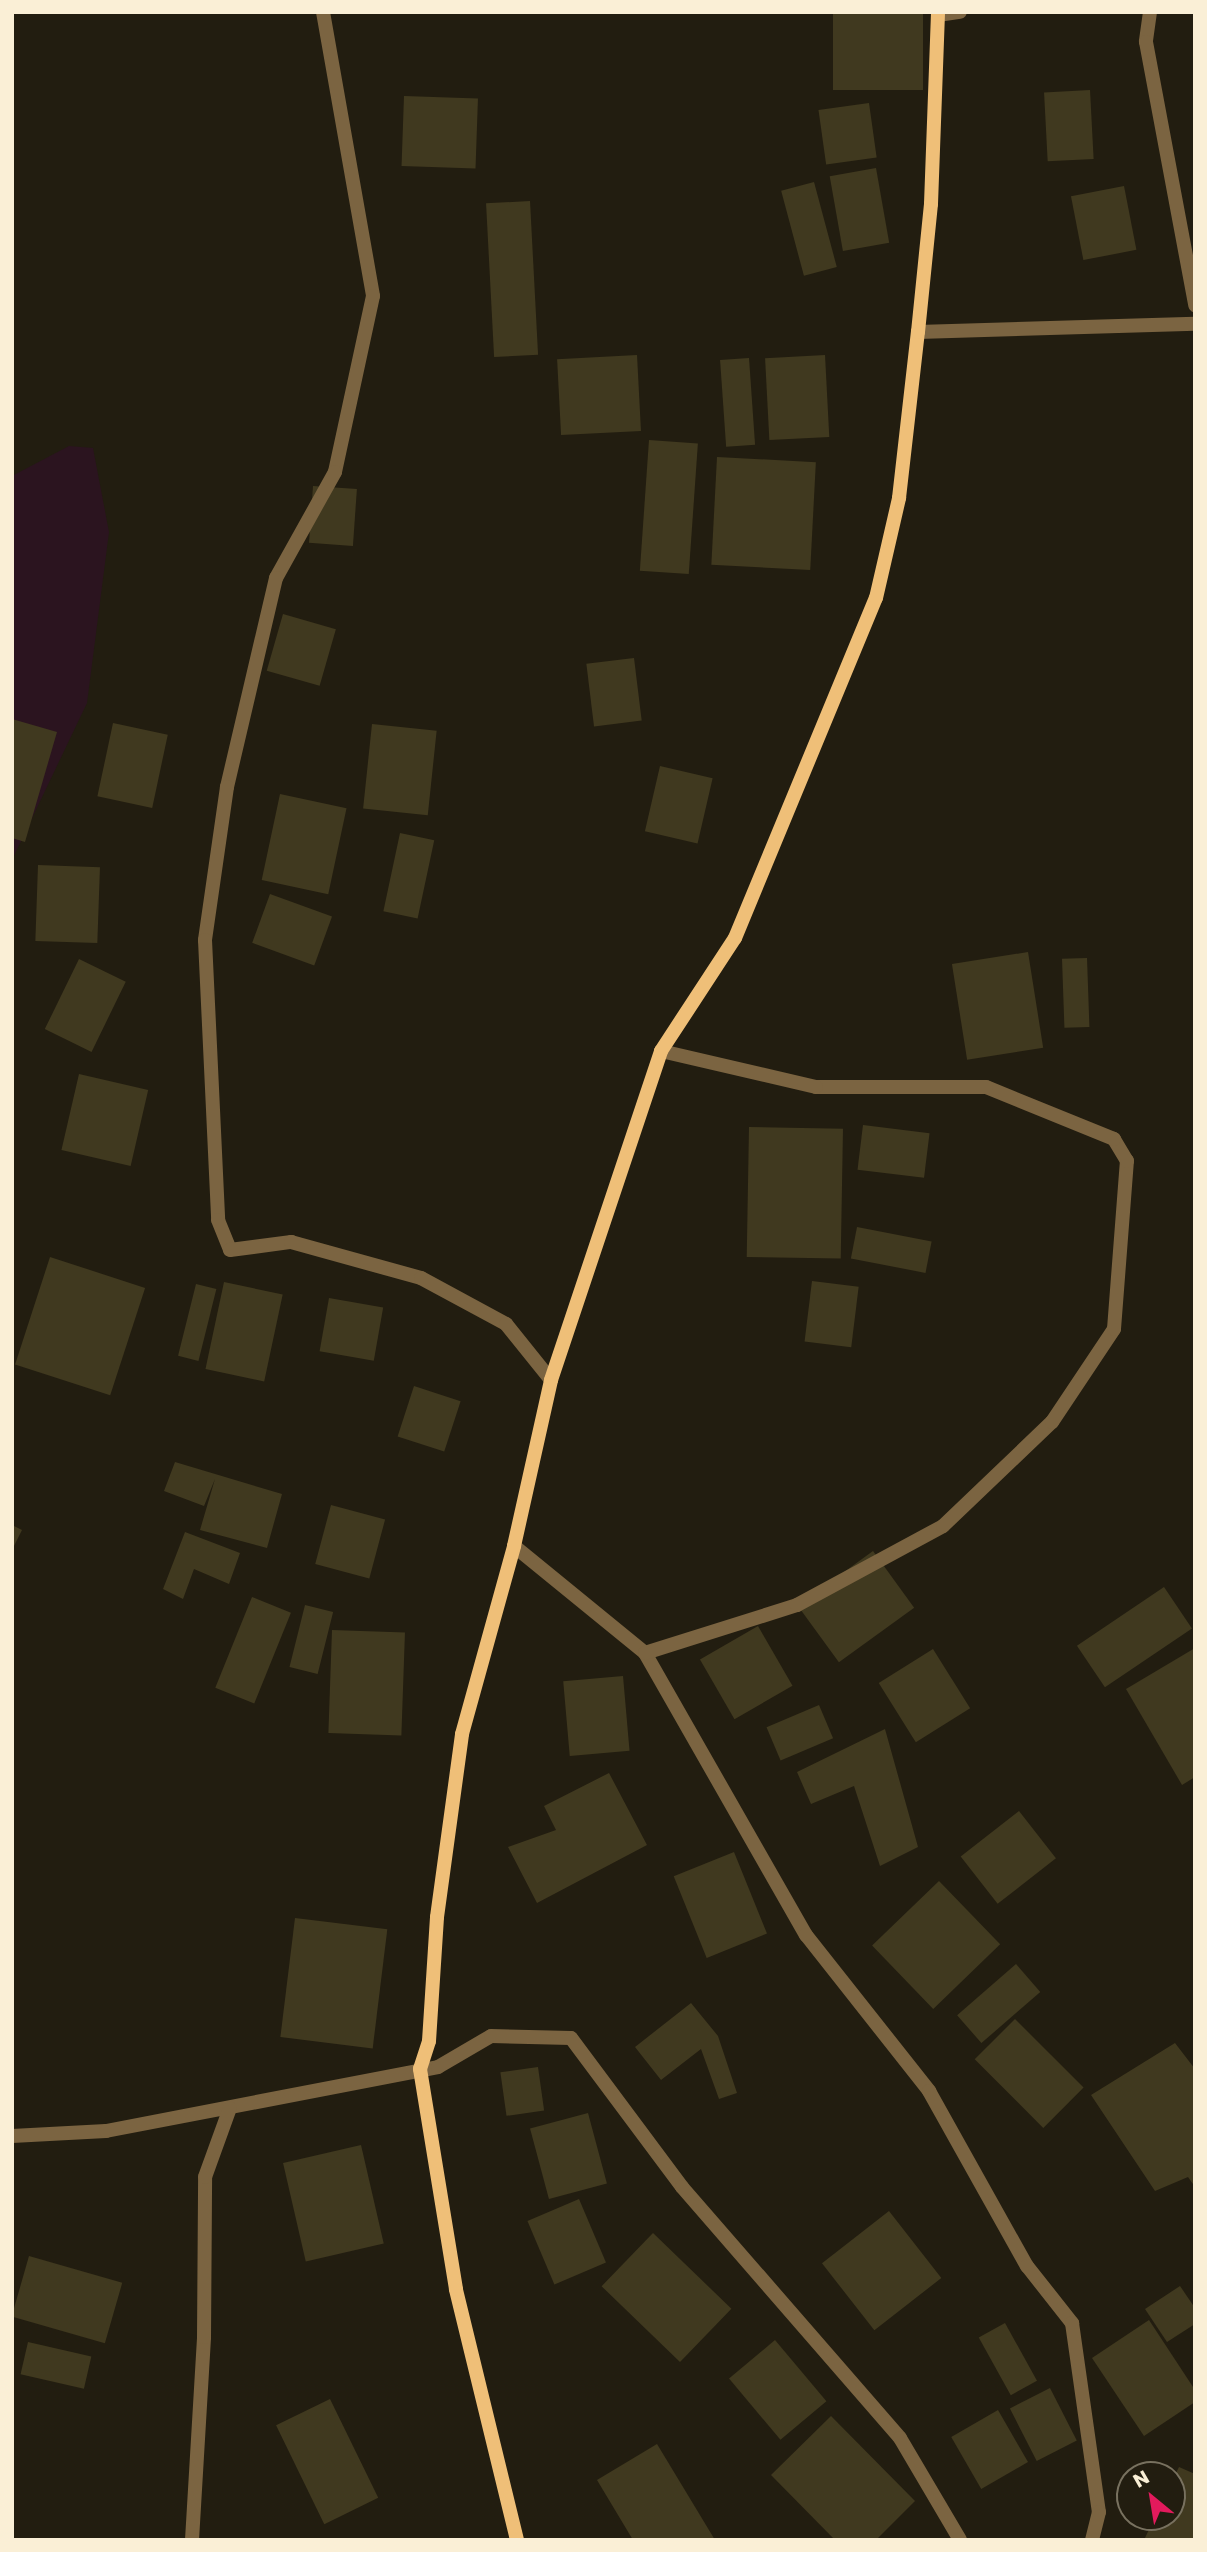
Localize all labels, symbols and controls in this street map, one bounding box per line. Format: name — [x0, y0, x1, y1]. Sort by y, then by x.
north arrow — [1116, 2461, 1186, 2531]
text: N — [1128, 2464, 1154, 2494]

